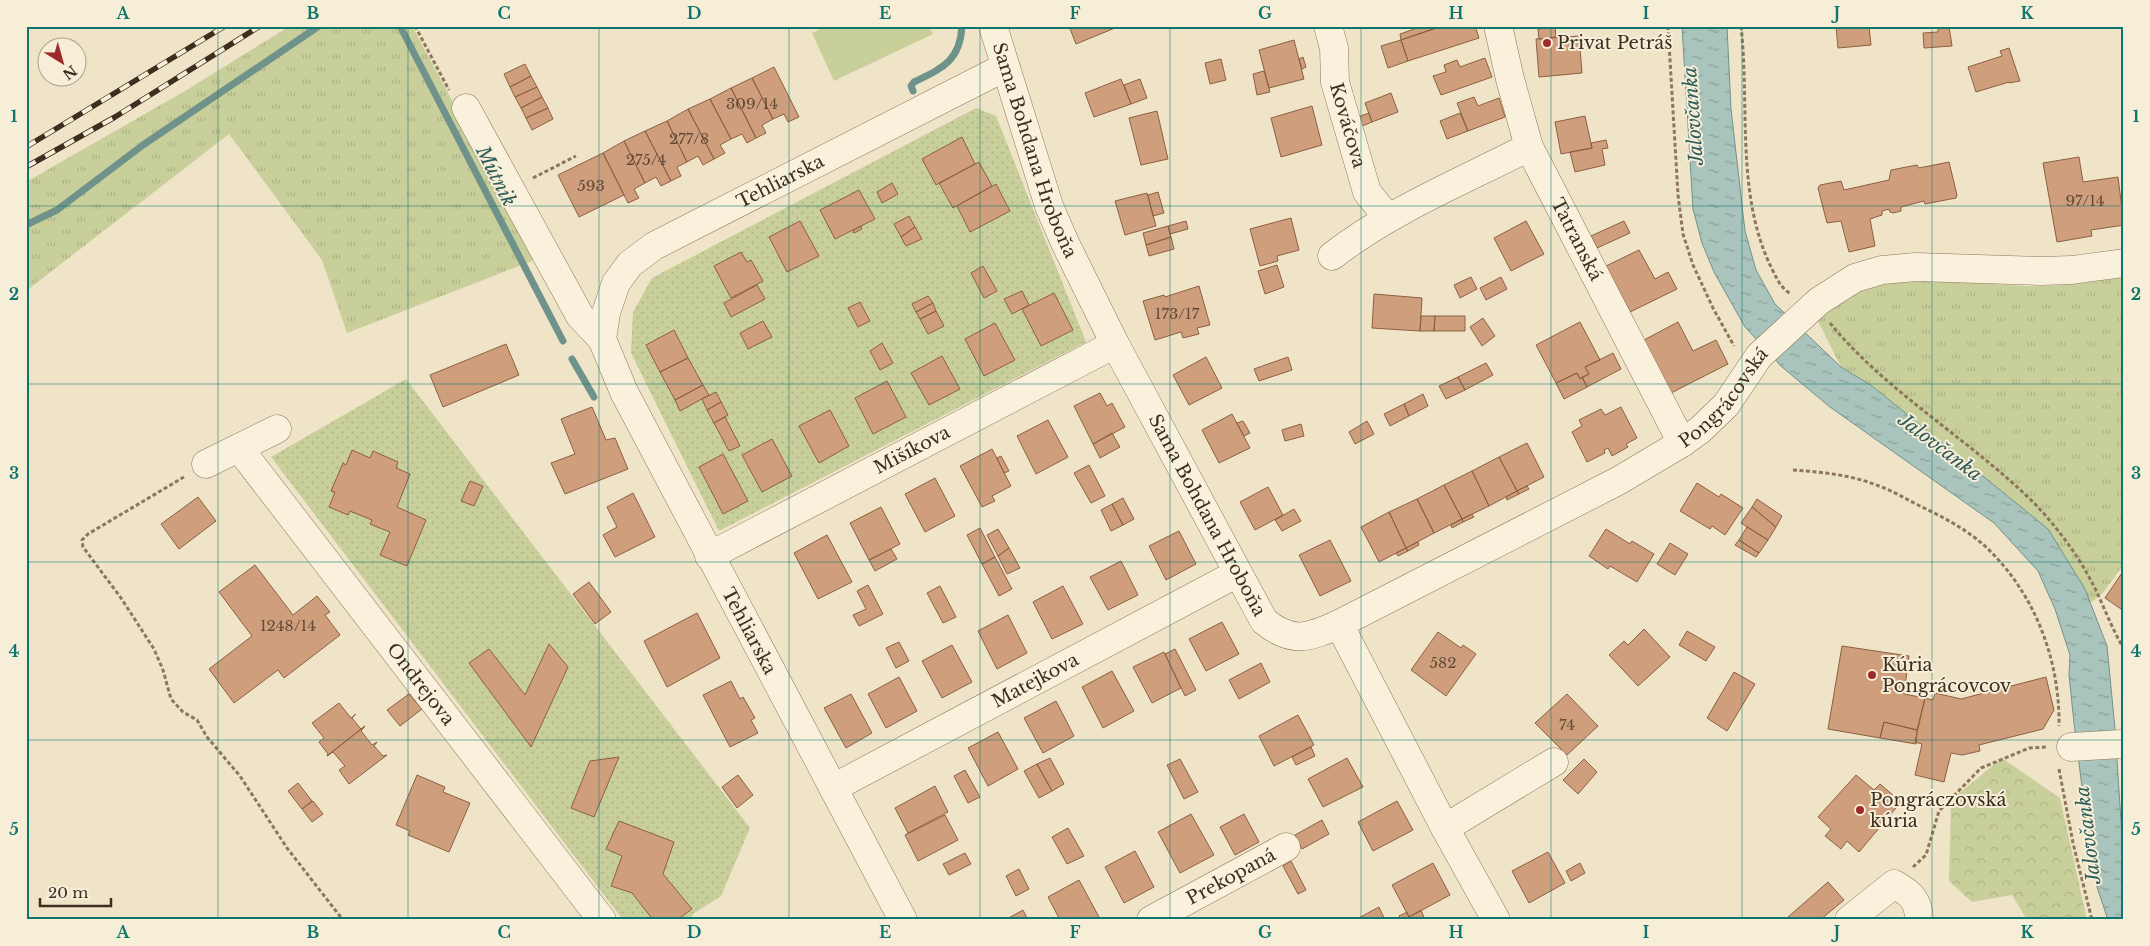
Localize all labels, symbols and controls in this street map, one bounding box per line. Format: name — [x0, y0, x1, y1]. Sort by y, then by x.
text: A — [116, 3, 131, 23]
text: B — [307, 3, 320, 23]
text: C — [497, 3, 511, 23]
text: D — [687, 3, 701, 23]
text: E — [879, 3, 891, 23]
text: F — [1069, 3, 1081, 23]
text: G — [1258, 3, 1272, 23]
text: H — [1448, 3, 1464, 23]
text: I — [1643, 3, 1650, 23]
text: J — [1831, 3, 1840, 23]
text: K — [2020, 3, 2034, 23]
place label: Privat Petráš — [1557, 32, 1672, 54]
marker: Privat Petráš — [1541, 37, 1553, 49]
north arrow — [38, 38, 88, 88]
street label: Sama Bohdana Hroboňa — [988, 40, 1082, 262]
text: N — [59, 61, 80, 84]
water label: Jalovčanka — [1678, 66, 1708, 167]
street label: Kováčova — [1325, 80, 1370, 171]
house number: 309/14 — [726, 94, 778, 113]
text: 1 — [11, 106, 18, 126]
text: 1 — [2133, 106, 2140, 126]
house number: 277/8 — [669, 129, 709, 148]
water label: Mútnik — [470, 141, 521, 210]
house number: 275/4 — [626, 150, 666, 169]
street label: Tehliarska — [733, 150, 828, 213]
house number: 593 — [577, 176, 605, 195]
house number: 97/14 — [2065, 191, 2105, 210]
street label: Tatranská — [1546, 195, 1607, 284]
text: 2 — [9, 284, 19, 304]
text: 2 — [2131, 284, 2141, 304]
house number: 173/17 — [1155, 304, 1200, 323]
street label: Pongrácovská — [1675, 342, 1772, 453]
water label: Jalovčanka — [1893, 407, 1987, 486]
street label: Sama Bohdana Hroboňa — [1144, 410, 1270, 620]
street label: Mišíkova — [870, 421, 954, 479]
text: 3 — [9, 463, 19, 483]
text: 3 — [2131, 463, 2141, 483]
street label: Tehliarska — [717, 584, 781, 678]
house number: 1248/14 — [260, 616, 316, 635]
street label: Ondrejova — [382, 639, 459, 730]
text: 4 — [9, 641, 19, 661]
text: 4 — [2131, 641, 2141, 661]
street label: Matejkova — [988, 649, 1082, 713]
house number: 582 — [1430, 653, 1456, 672]
place label: Kúria Pongrácovcov — [1882, 654, 2011, 697]
marker: Kúria Pongrácovcov — [1866, 669, 1878, 681]
house number: 74 — [1559, 715, 1575, 734]
water label: Jalovčanka — [2071, 784, 2106, 886]
place label: Pongráczovská kúria — [1870, 789, 2006, 832]
marker: Pongráczovská kúria — [1854, 804, 1866, 816]
text: 5 — [9, 819, 19, 839]
text: 5 — [2131, 819, 2141, 839]
street label: Prekopaná — [1183, 844, 1279, 910]
scale bar — [40, 876, 111, 908]
text: 20 m — [48, 883, 88, 902]
text: A — [116, 922, 131, 942]
text: B — [307, 922, 320, 942]
text: C — [497, 922, 511, 942]
text: D — [687, 922, 701, 942]
text: E — [879, 922, 891, 942]
text: F — [1069, 922, 1081, 942]
text: G — [1258, 922, 1272, 942]
text: H — [1448, 922, 1464, 942]
text: I — [1643, 922, 1650, 942]
text: J — [1831, 922, 1840, 942]
text: K — [2020, 922, 2034, 942]

